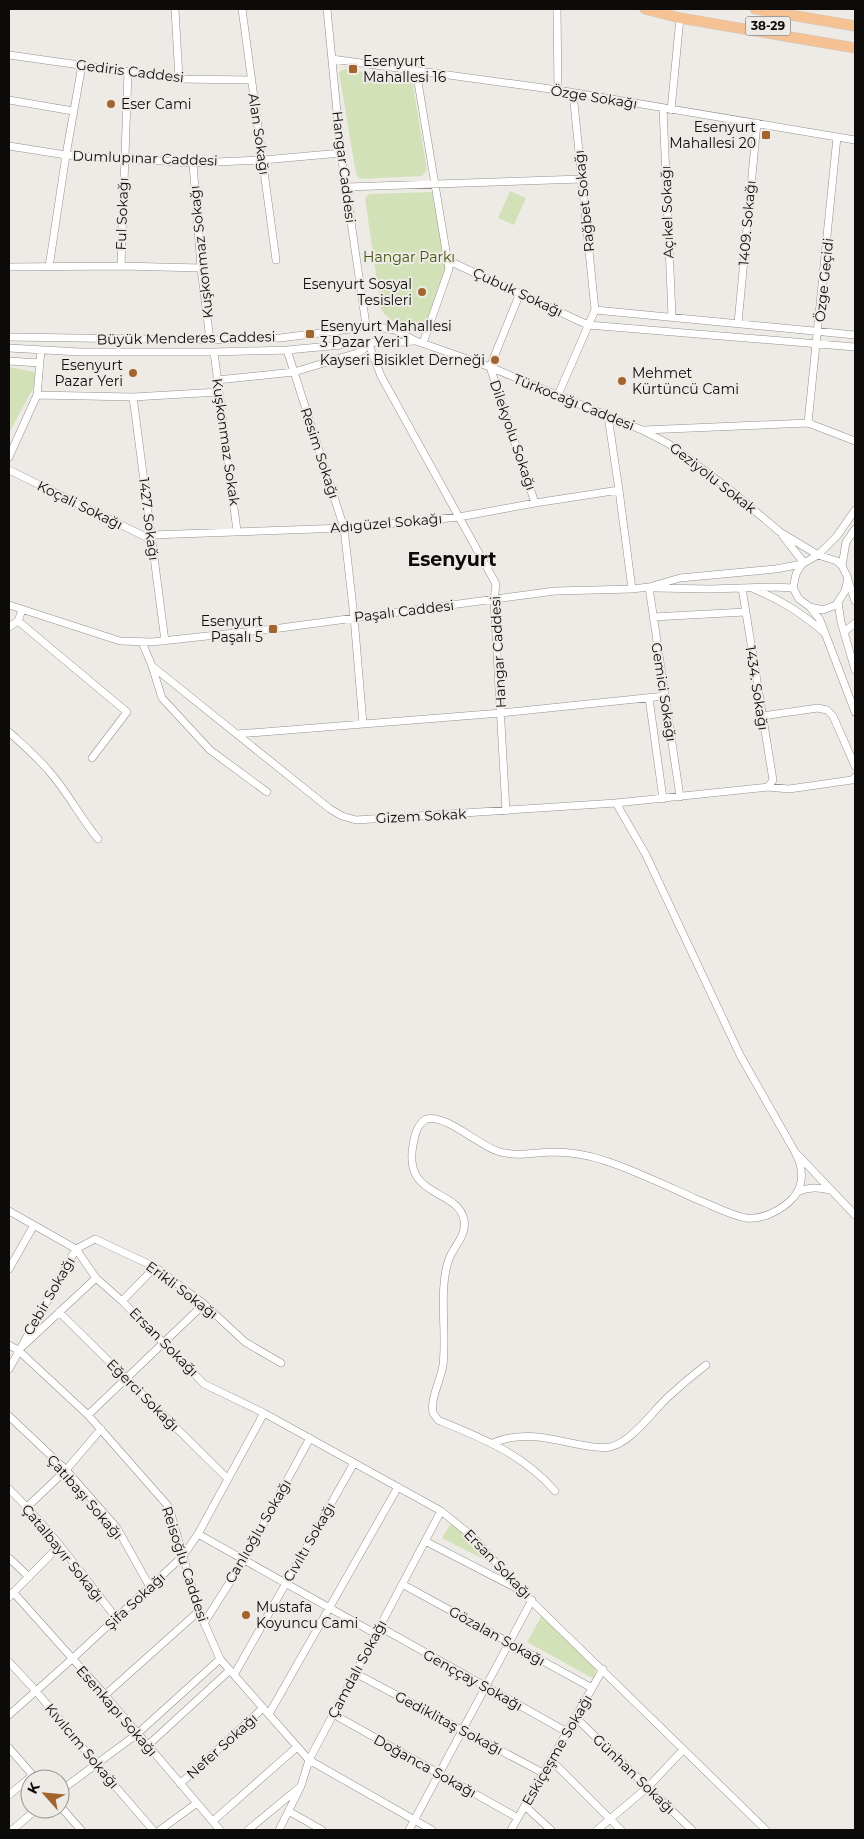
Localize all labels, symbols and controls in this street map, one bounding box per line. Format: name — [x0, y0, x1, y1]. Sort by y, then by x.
road number: 38-29 — [746, 16, 790, 36]
place label: Esenyurt Mahallesi 16 — [363, 52, 447, 86]
street label: Gediris Caddesi — [75, 55, 185, 87]
marker: Esenyurt Mahallesi 16 — [347, 63, 359, 75]
street label: Özge Sokağı — [549, 81, 639, 113]
street label: Alan Sokağı — [244, 92, 274, 176]
place label: Eser Cami — [121, 95, 192, 113]
marker: Eser Cami — [105, 98, 117, 110]
street label: Hangar Caddesi — [328, 110, 360, 224]
place label: Esenyurt Mahallesi 20 — [669, 118, 756, 152]
marker: Esenyurt Mahallesi 20 — [760, 129, 772, 141]
street label: Dumlupınar Caddesi — [72, 146, 218, 170]
street label: Rağbet Sokağı — [570, 149, 598, 253]
street label: Açıkel Sokağı — [656, 165, 678, 259]
street label: Ful Sokağı — [112, 177, 132, 251]
street label: 1409. Sokağı — [734, 179, 760, 267]
street label: Kuşkonmaz Sokağı — [185, 185, 217, 319]
street label: Özge Geçidi — [811, 237, 837, 323]
park label: Hangar Parkı — [363, 248, 455, 266]
street label: Çubuk Sokağı — [470, 263, 566, 321]
place label: Esenyurt Sosyal Tesisleri — [303, 275, 412, 309]
marker: Esenyurt Sosyal Tesisleri — [416, 286, 428, 298]
place label: Esenyurt Mahallesi 3 Pazar Yeri 1 — [320, 317, 452, 351]
street label: Büyük Menderes Caddesi — [97, 327, 275, 349]
marker: Esenyurt Mahallesi 3 Pazar Yeri 1 — [304, 328, 316, 340]
place label: Kayseri Bisiklet Derneği — [320, 351, 485, 369]
marker: Kayseri Bisiklet Derneği — [489, 354, 501, 366]
place label: Esenyurt Pazar Yeri — [54, 356, 123, 390]
place label: Mehmet Kürtüncü Cami — [632, 364, 739, 398]
marker: Esenyurt Pazar Yeri — [127, 367, 139, 379]
street label: Türkocağı Caddesi — [511, 370, 637, 434]
marker: Mehmet Kürtüncü Cami — [616, 375, 628, 387]
street label: Kuşkonmaz Sokak — [208, 377, 244, 507]
street label: Dilekyolu Sokağı — [486, 377, 540, 493]
street label: Resim Sokağı — [297, 405, 343, 501]
street label: Geziyolu Sokak — [666, 438, 761, 518]
street label: 1427. Sokağı — [135, 476, 163, 562]
street label: Koçali Sokağı — [34, 477, 126, 533]
street label: Adıgüzel Sokağı — [329, 509, 443, 537]
district label: Esenyurt — [408, 548, 496, 571]
street label: Hangar Caddesi — [486, 595, 510, 709]
street label: Paşalı Caddesi — [353, 596, 455, 626]
place label: Esenyurt Paşalı 5 — [201, 612, 263, 646]
marker: Esenyurt Paşalı 5 — [267, 623, 279, 635]
street label: Gemici Sokağı — [647, 641, 681, 743]
street label: 1434. Sokağı — [741, 644, 773, 732]
street label: Gizem Sokak — [375, 805, 467, 827]
street label: Cebir Sokağı — [19, 1253, 79, 1339]
street label: Erikli Sokağı — [142, 1257, 222, 1323]
street label: Ersan Sokağı — [126, 1304, 202, 1380]
street label: Eğerci Sokağı — [103, 1355, 183, 1435]
street label: Çatıbaşı Sokağı — [43, 1451, 127, 1543]
street label: Canlıoğlu Sokağı — [221, 1476, 295, 1586]
street label: Cıvıltı Sokağı — [279, 1499, 339, 1585]
street label: Çatalbayır Sokağı — [18, 1500, 108, 1606]
street label: Reisoğlu Caddesi — [158, 1504, 212, 1624]
street label: Ersan Sokağı — [460, 1525, 536, 1603]
street label: Şifa Sokağı — [101, 1568, 169, 1634]
place label: Mustafa Koyuncu Cami — [256, 1598, 358, 1632]
street label: Gözalan Sokağı — [446, 1602, 548, 1670]
marker: Mustafa Koyuncu Cami — [240, 1609, 252, 1621]
street label: Çamdalı Sokağı — [323, 1617, 391, 1721]
street label: Genççay Sokağı — [420, 1645, 526, 1715]
street label: Esenkapı Sokağı — [73, 1662, 161, 1760]
street label: Gediklitaş Sokağı — [392, 1687, 506, 1759]
street label: Eskiçeşme Sokağı — [518, 1691, 596, 1809]
street label: Kıvılcım Sokağı — [41, 1700, 123, 1792]
street label: Nefer Sokağı — [183, 1709, 261, 1783]
street label: Doğanca Sokağı — [370, 1730, 480, 1802]
street label: Günhan Sokağı — [589, 1730, 679, 1818]
north arrow — [20, 1769, 70, 1819]
text: K — [23, 1779, 44, 1797]

